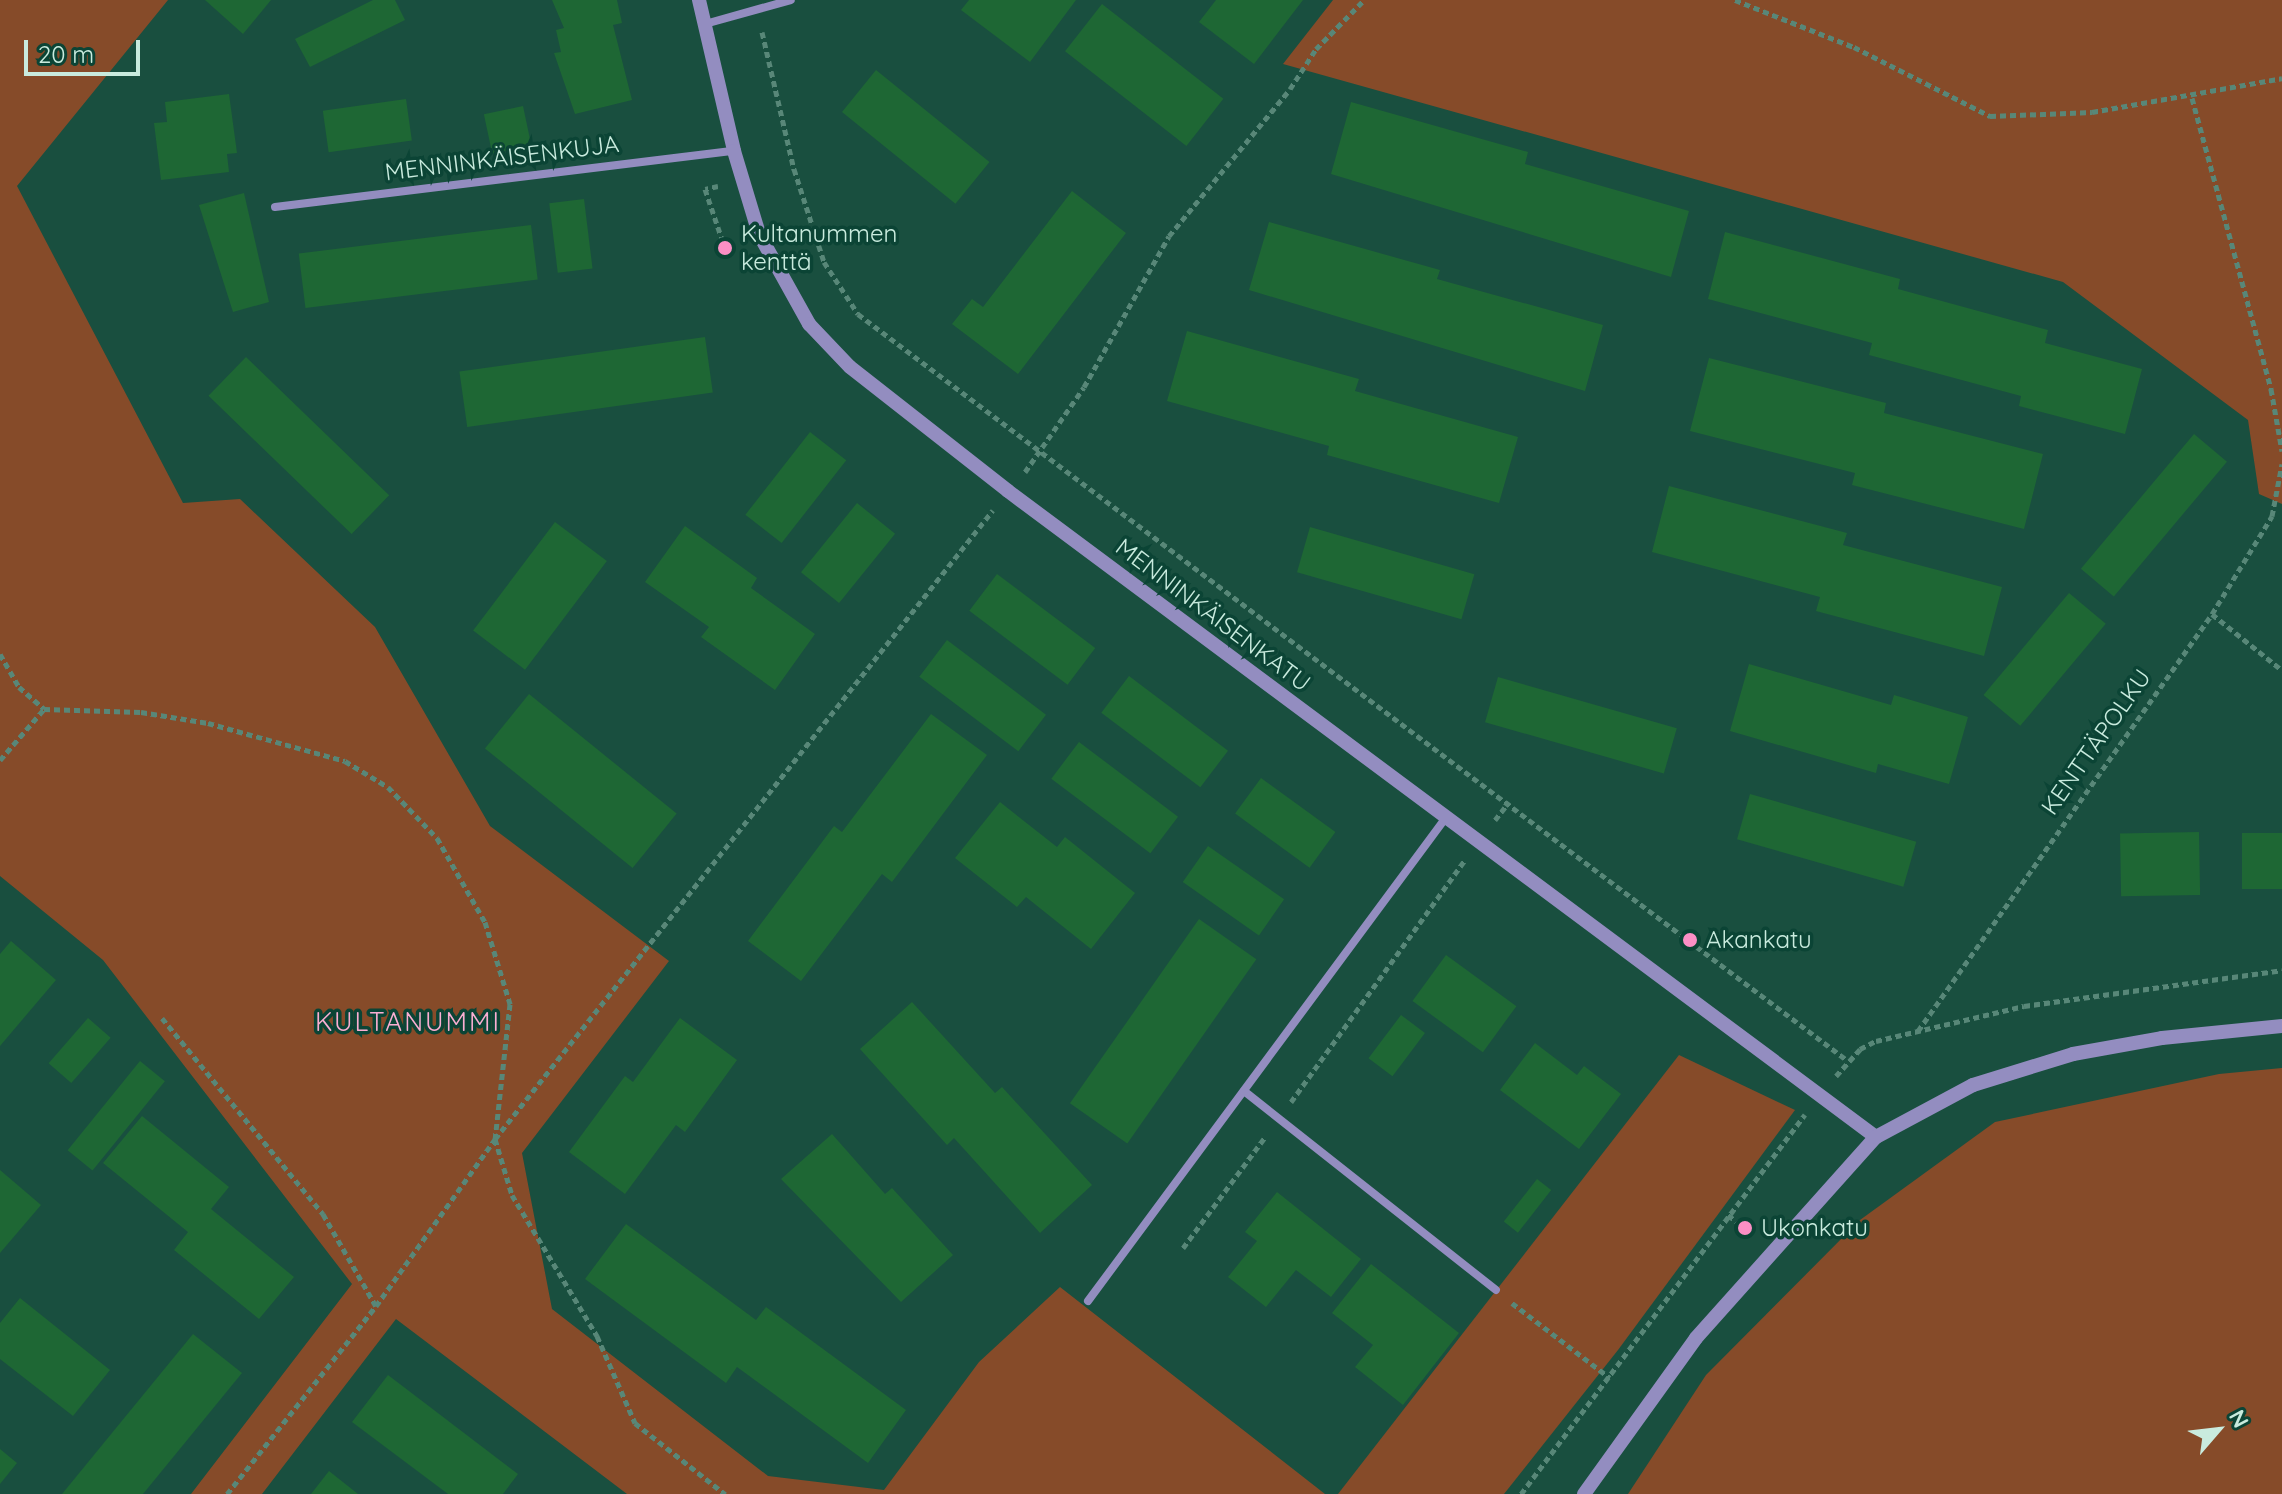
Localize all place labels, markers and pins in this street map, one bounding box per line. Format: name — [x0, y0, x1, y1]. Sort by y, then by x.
place label: Kultanummen kenttä — [741, 220, 897, 276]
marker: Kultanummen kenttä — [716, 239, 734, 257]
place label: Akankatu — [1706, 926, 1812, 954]
marker: Akankatu — [1681, 931, 1699, 949]
place label: Ukonkatu — [1761, 1214, 1868, 1242]
marker: Ukonkatu — [1736, 1219, 1754, 1237]

